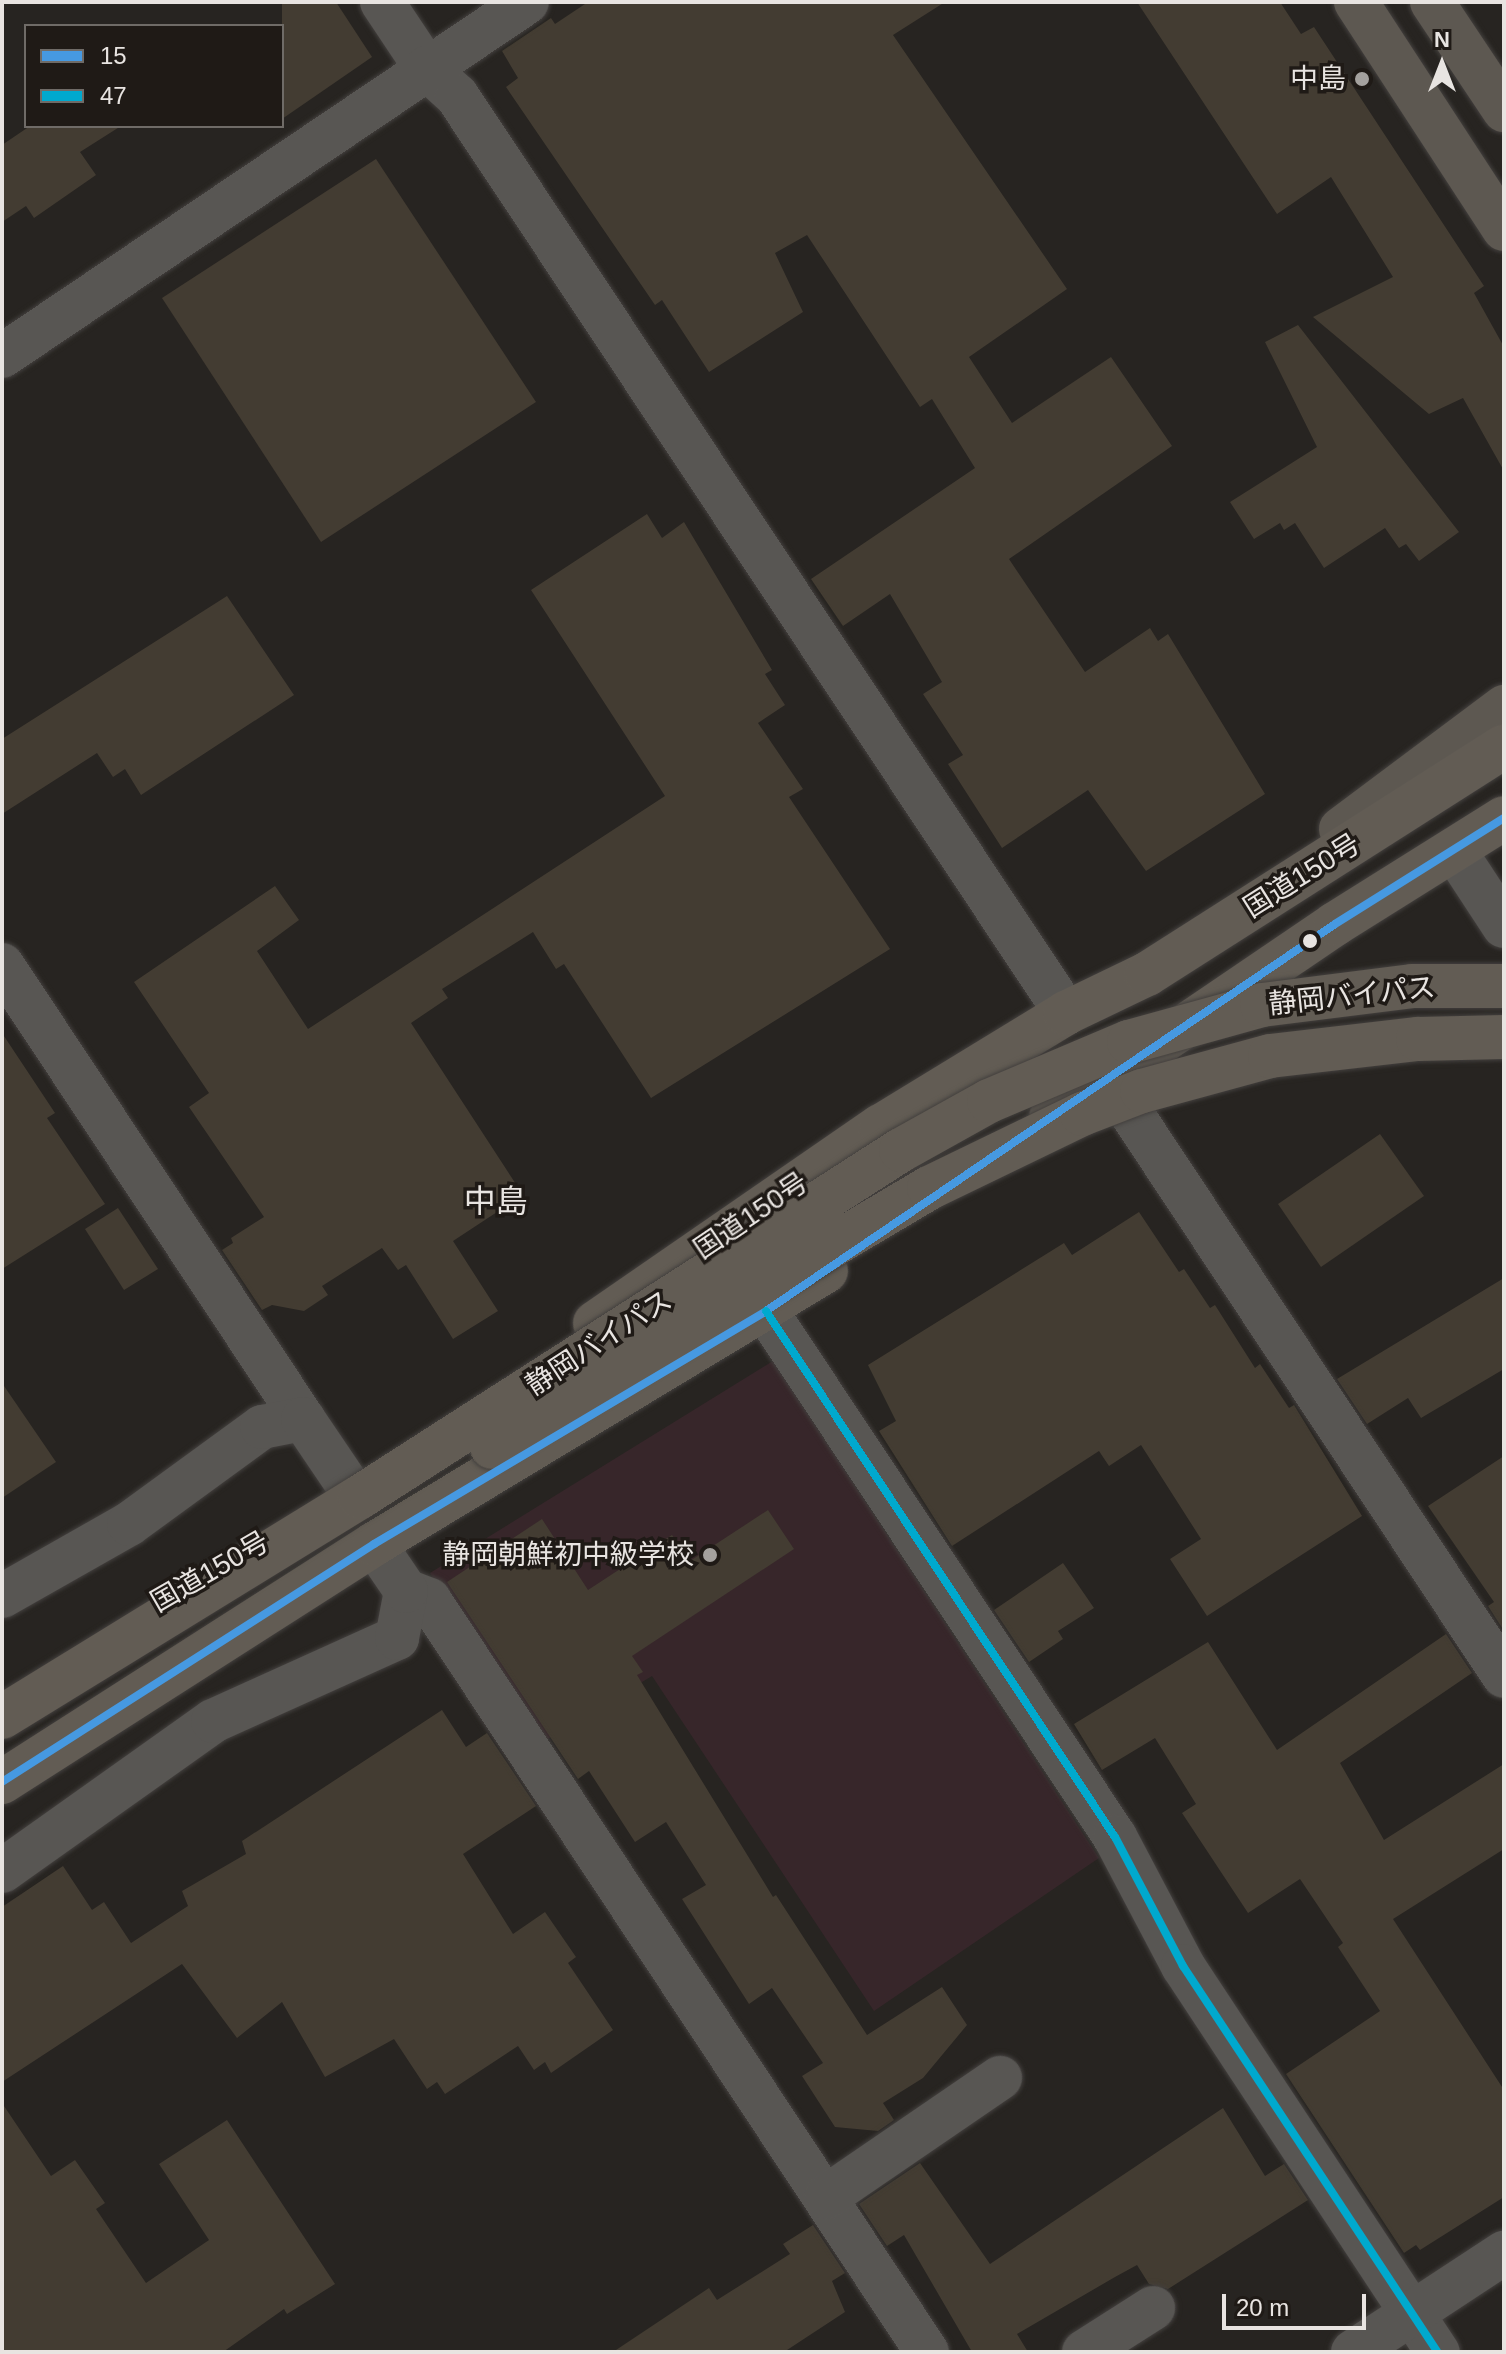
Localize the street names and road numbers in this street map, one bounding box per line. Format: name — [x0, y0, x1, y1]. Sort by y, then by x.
street label: 国道150号 — [1238, 827, 1366, 925]
street label: 静岡バイパス — [1267, 971, 1437, 1021]
street label: 国道150号 — [687, 1166, 815, 1266]
street label: 静岡バイパス — [519, 1283, 679, 1403]
street label: 国道150号 — [145, 1525, 275, 1619]

